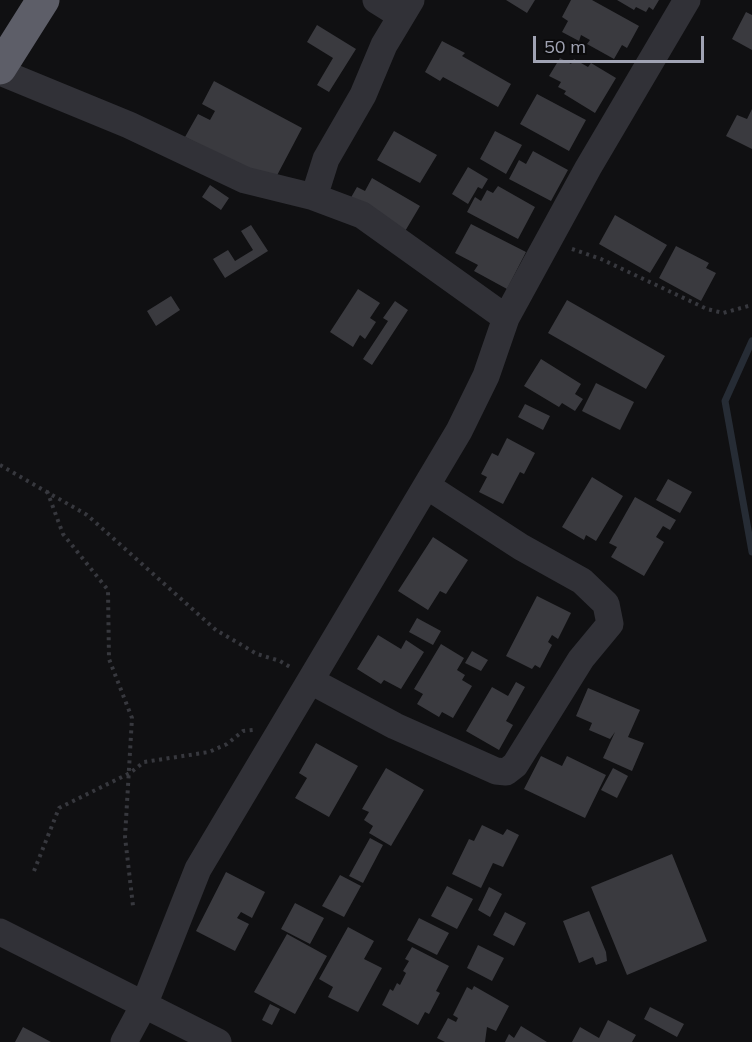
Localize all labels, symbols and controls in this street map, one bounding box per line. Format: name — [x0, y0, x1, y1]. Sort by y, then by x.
scale bar — [536, 24, 707, 62]
text: 50 m — [544, 35, 586, 58]

